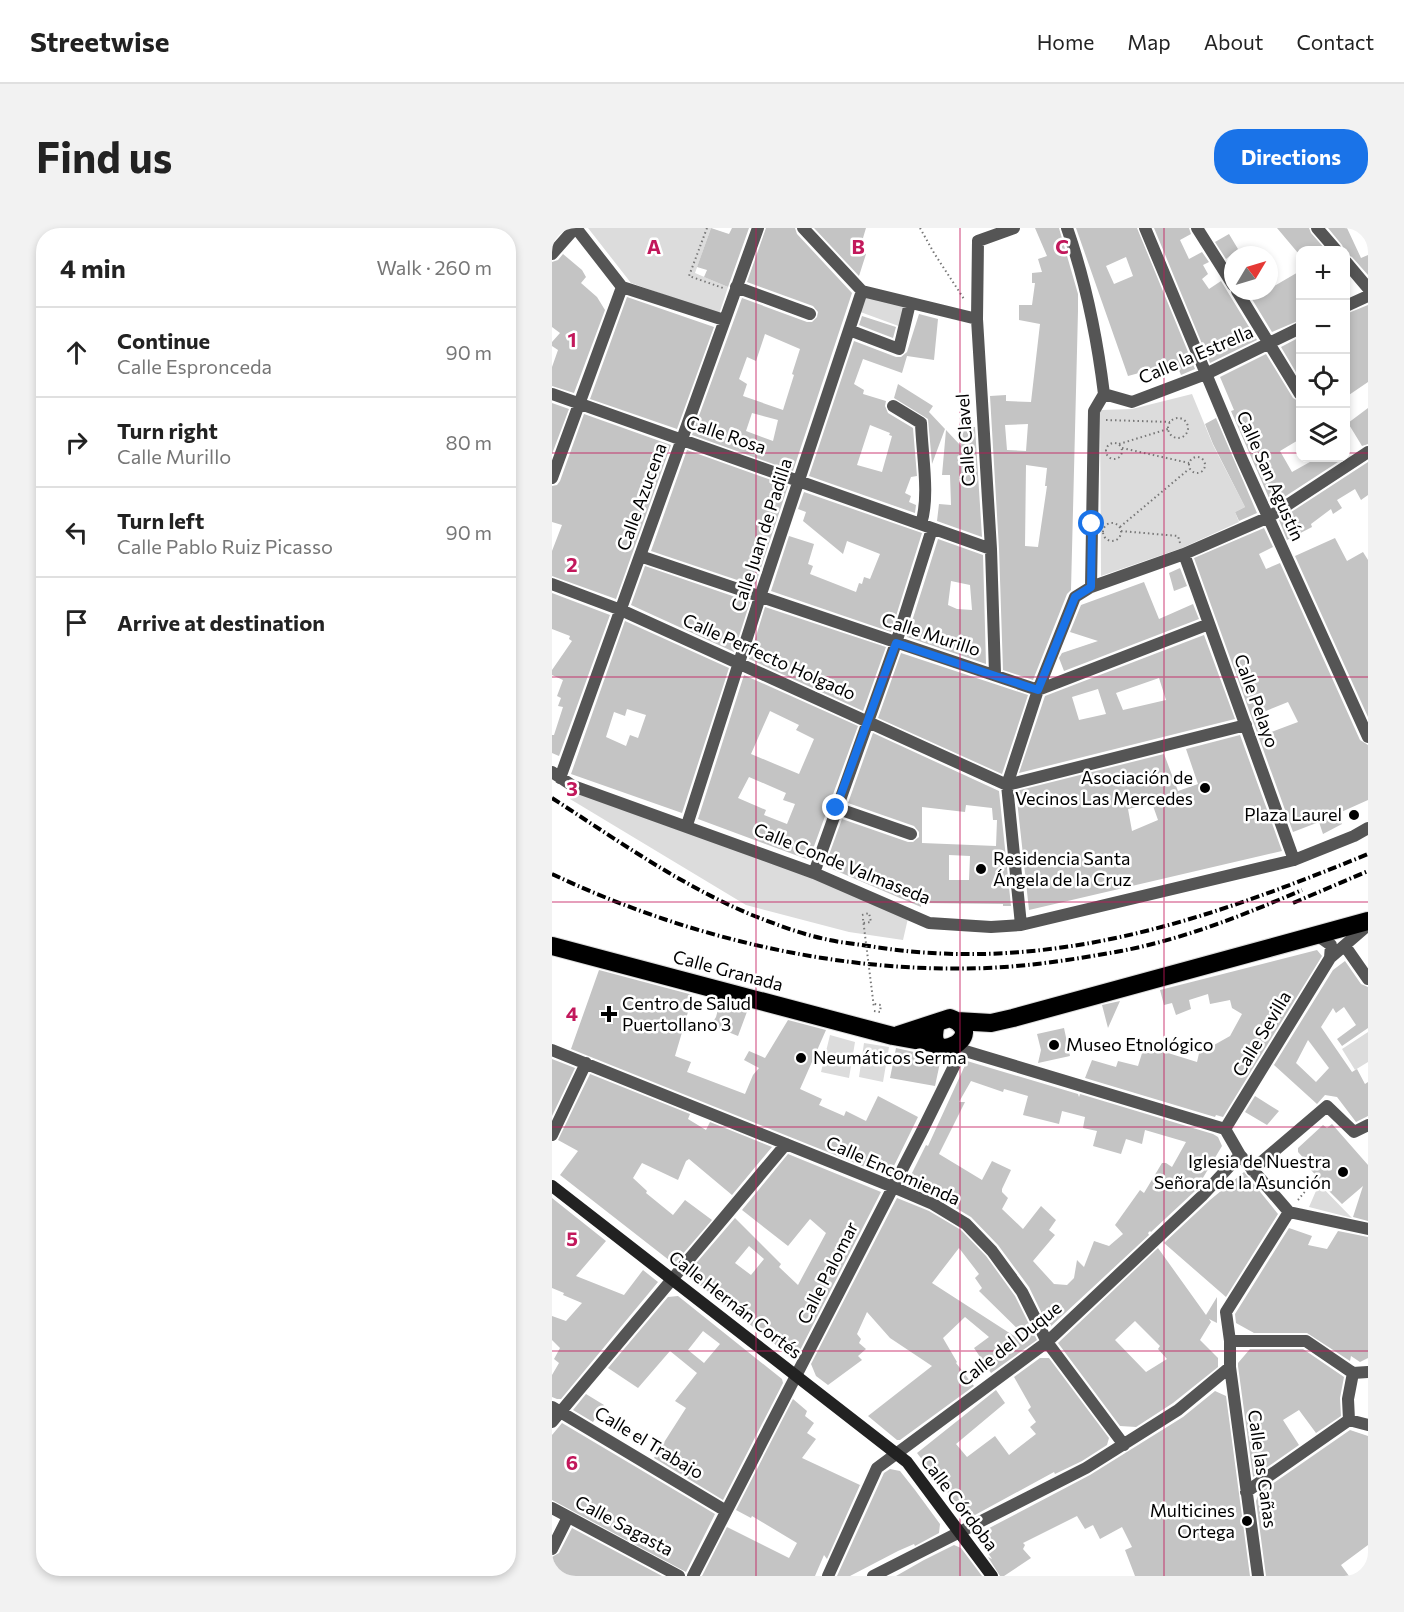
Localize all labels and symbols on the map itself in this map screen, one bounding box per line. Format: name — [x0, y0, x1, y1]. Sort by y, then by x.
text: A — [647, 234, 661, 258]
text: B — [851, 234, 865, 258]
text: C — [1055, 234, 1069, 258]
north arrow — [1224, 246, 1278, 300]
street label: Calle la Estrella — [1135, 320, 1256, 388]
text: 1 — [567, 327, 577, 351]
street label: Calle Clavel — [951, 393, 979, 487]
street label: Calle San Agustín — [1232, 407, 1309, 544]
street label: Calle Rosa — [683, 410, 769, 458]
street label: Calle Azucena — [611, 440, 671, 554]
street label: Calle Juan de Padilla — [726, 455, 796, 614]
route start — [1078, 510, 1104, 536]
text: 2 — [566, 552, 578, 576]
street label: Calle Perfecto Holgado — [680, 608, 859, 704]
street label: Calle Murillo — [879, 608, 984, 660]
street label: Calle Pelayo — [1230, 651, 1284, 750]
place label: Asociación de Vecinos Las Mercedes — [1015, 766, 1193, 809]
text: 3 — [566, 776, 578, 800]
marker: Asociación de Vecinos Las Mercedes — [1198, 781, 1212, 795]
route end — [822, 794, 848, 820]
place label: Plaza Laurel — [1244, 803, 1342, 825]
marker: Plaza Laurel — [1347, 808, 1361, 822]
street label: Calle Conde Valmaseda — [751, 818, 934, 909]
place label: Residencia Santa Ángela de la Cruz — [993, 847, 1132, 890]
marker: Residencia Santa Ángela de la Cruz — [974, 862, 988, 876]
street label: Calle Granada — [671, 945, 786, 995]
street label: Calle Sevilla — [1227, 987, 1295, 1080]
place label: Centro de Salud Puertollano 3 — [622, 992, 751, 1035]
text: 4 — [566, 1001, 578, 1025]
marker: Centro de Salud Puertollano 3 — [600, 1005, 618, 1023]
place label: Museo Etnológico — [1066, 1033, 1213, 1055]
marker: Museo Etnológico — [1047, 1038, 1061, 1052]
place label: Neumáticos Serma — [813, 1046, 967, 1068]
marker: Neumáticos Serma — [794, 1051, 808, 1065]
street label: Calle Encomienda — [823, 1131, 964, 1210]
place label: Iglesia de Nuestra Señora de la Asunción — [1154, 1150, 1331, 1193]
marker: Iglesia de Nuestra Señora de la Asunción — [1336, 1165, 1350, 1179]
street label: Calle Palomar — [792, 1218, 862, 1328]
text: 5 — [566, 1226, 578, 1250]
street label: Calle Hernán Cortés — [665, 1245, 806, 1363]
street label: Calle del Duque — [953, 1296, 1065, 1390]
street label: Calle el Trabajo — [591, 1401, 708, 1483]
street label: Calle las Cañas — [1244, 1408, 1282, 1529]
text: 6 — [566, 1450, 578, 1474]
street label: Calle Córdoba — [916, 1450, 1003, 1555]
street label: Calle Sagasta — [572, 1490, 677, 1560]
place label: Multicines Ortega — [1150, 1499, 1235, 1542]
marker: Multicines Ortega — [1240, 1514, 1254, 1528]

